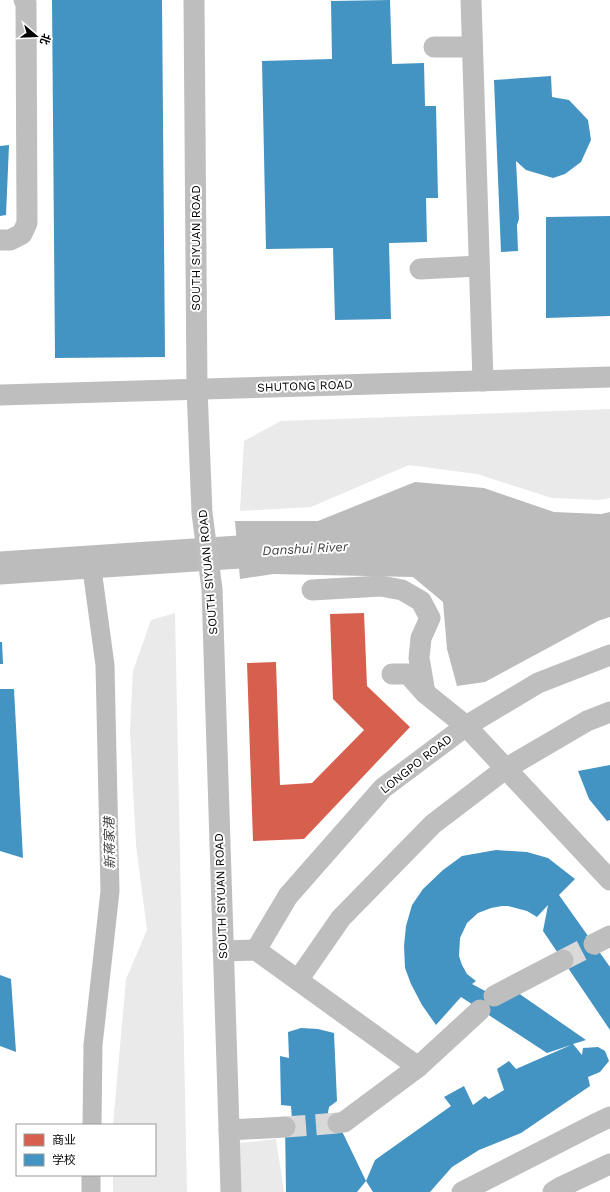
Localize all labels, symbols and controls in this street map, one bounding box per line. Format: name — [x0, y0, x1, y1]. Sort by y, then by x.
north arrow — [16, 16, 56, 56]
text: 北 — [37, 32, 53, 46]
street label: SOUTH SIYUAN ROAD — [189, 185, 203, 311]
street label: SHUTONG ROAD — [257, 377, 353, 395]
street label: SOUTH SIYUAN ROAD — [196, 509, 220, 635]
water label: Danshui River — [262, 539, 349, 558]
street label: LONGPO ROAD — [377, 732, 455, 796]
water label: 新蒋家港 — [102, 815, 117, 869]
street label: SOUTH SIYUAN ROAD — [212, 833, 230, 959]
legend — [16, 1124, 156, 1176]
text: 商业 — [52, 1133, 76, 1147]
text: 学校 — [52, 1153, 76, 1167]

